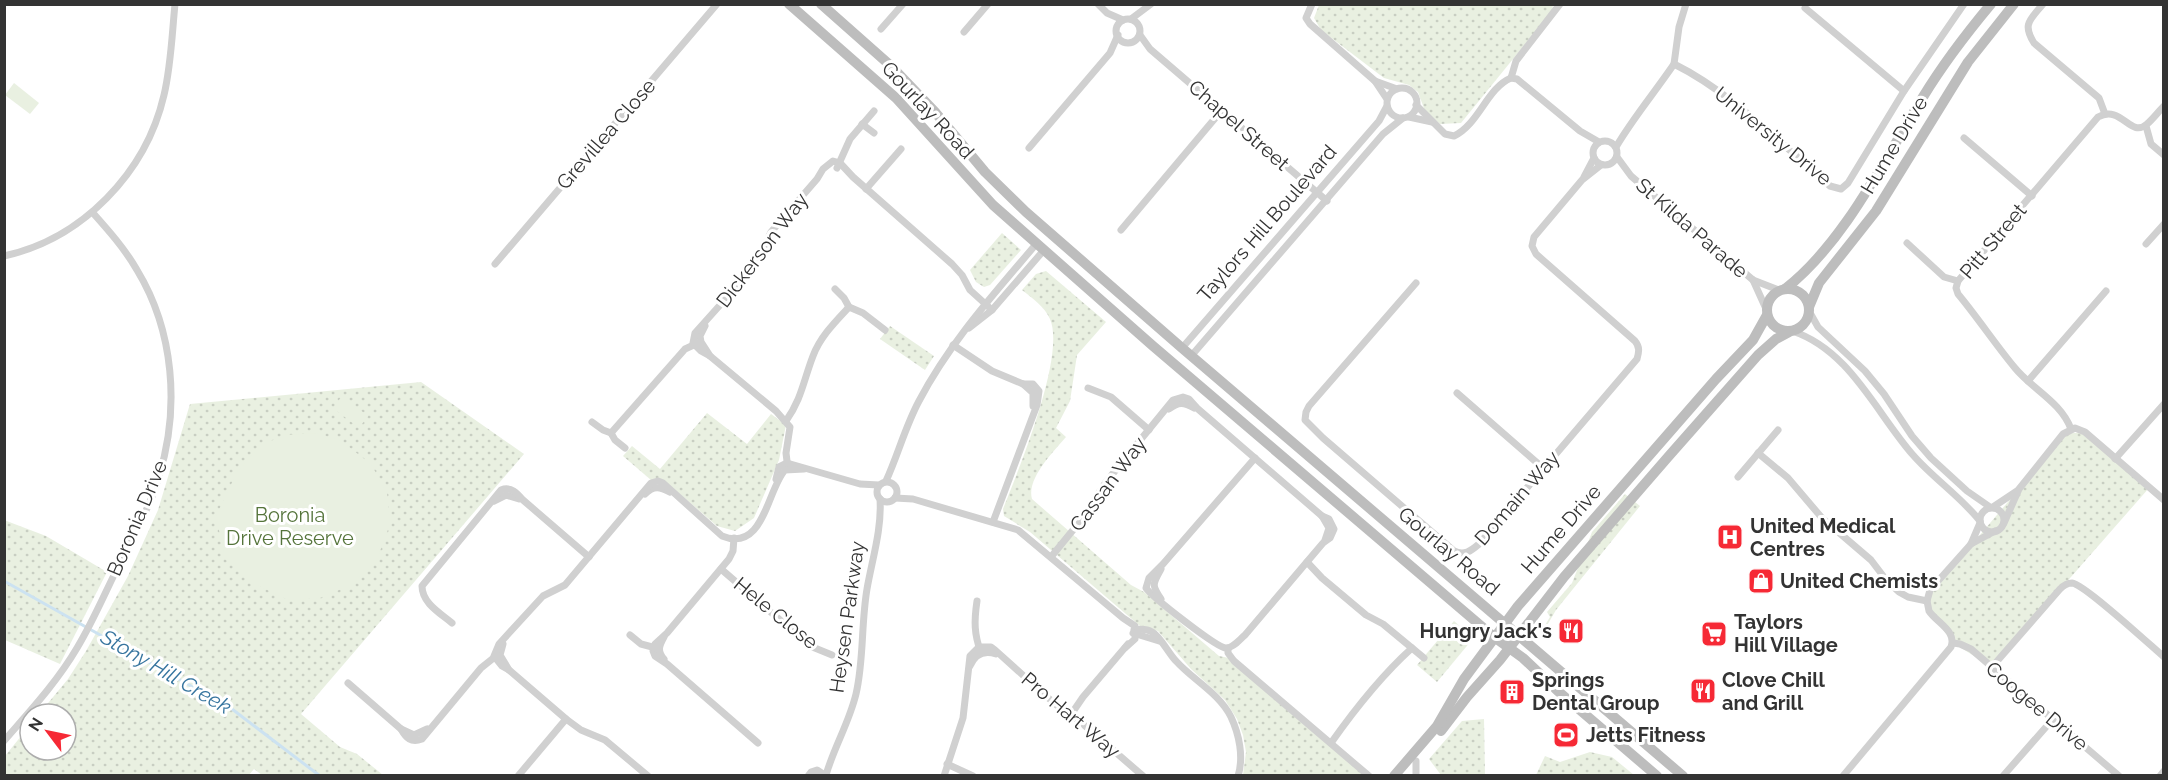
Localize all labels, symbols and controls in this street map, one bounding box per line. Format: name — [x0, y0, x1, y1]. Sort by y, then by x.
street label: Gourlay Road — [877, 56, 979, 164]
street label: Grevillea Close — [551, 74, 661, 194]
street label: Chapel Street — [1184, 75, 1295, 175]
street label: University Drive — [1710, 81, 1837, 191]
street label: Hume Drive — [1855, 92, 1933, 198]
street label: Taylors Hill Boulevard — [1192, 140, 1342, 306]
street label: St Kilda Parade — [1631, 173, 1753, 283]
street label: Dickerson Way — [711, 188, 813, 312]
street label: Pitt Street — [1955, 198, 2032, 283]
street label: Cassan Way — [1065, 432, 1151, 536]
street label: Domain Way — [1469, 446, 1565, 550]
street label: Boronia Drive — [102, 456, 172, 580]
street label: Hume Drive — [1516, 480, 1606, 578]
street label: Gourlay Road — [1394, 502, 1504, 600]
park label: Boronia Drive Reserve — [226, 503, 354, 550]
place label: United Medical Centres — [1750, 514, 1896, 561]
hospital icon: United Medical Centres — [1715, 522, 1745, 552]
street label: Heysen Parkway — [824, 539, 870, 694]
shop icon: United Chemists — [1746, 566, 1776, 596]
place label: United Chemists — [1780, 569, 1938, 593]
street label: Hele Close — [729, 572, 823, 654]
place label: Taylors Hill Village — [1734, 610, 1838, 657]
restaurant icon: Hungry Jack's — [1556, 616, 1586, 646]
place label: Hungry Jack's — [1420, 619, 1552, 643]
supermarket icon: Taylors Hill Village — [1699, 619, 1729, 649]
water label: Stony Hill Creek — [96, 624, 236, 719]
street label: Coogee Drive — [1981, 656, 2093, 756]
street label: Pro Hart Way — [1017, 667, 1125, 763]
place label: Springs Dental Group — [1532, 668, 1660, 715]
place label: Clove Chill and Grill — [1722, 668, 1825, 715]
restaurant icon: Clove Chill and Grill — [1688, 676, 1718, 706]
building icon: Springs Dental Group — [1497, 677, 1527, 707]
north arrow — [18, 702, 78, 762]
text: N — [24, 714, 47, 735]
sports icon: Jetts Fitness — [1551, 720, 1581, 750]
place label: Jetts Fitness — [1586, 723, 1706, 747]

